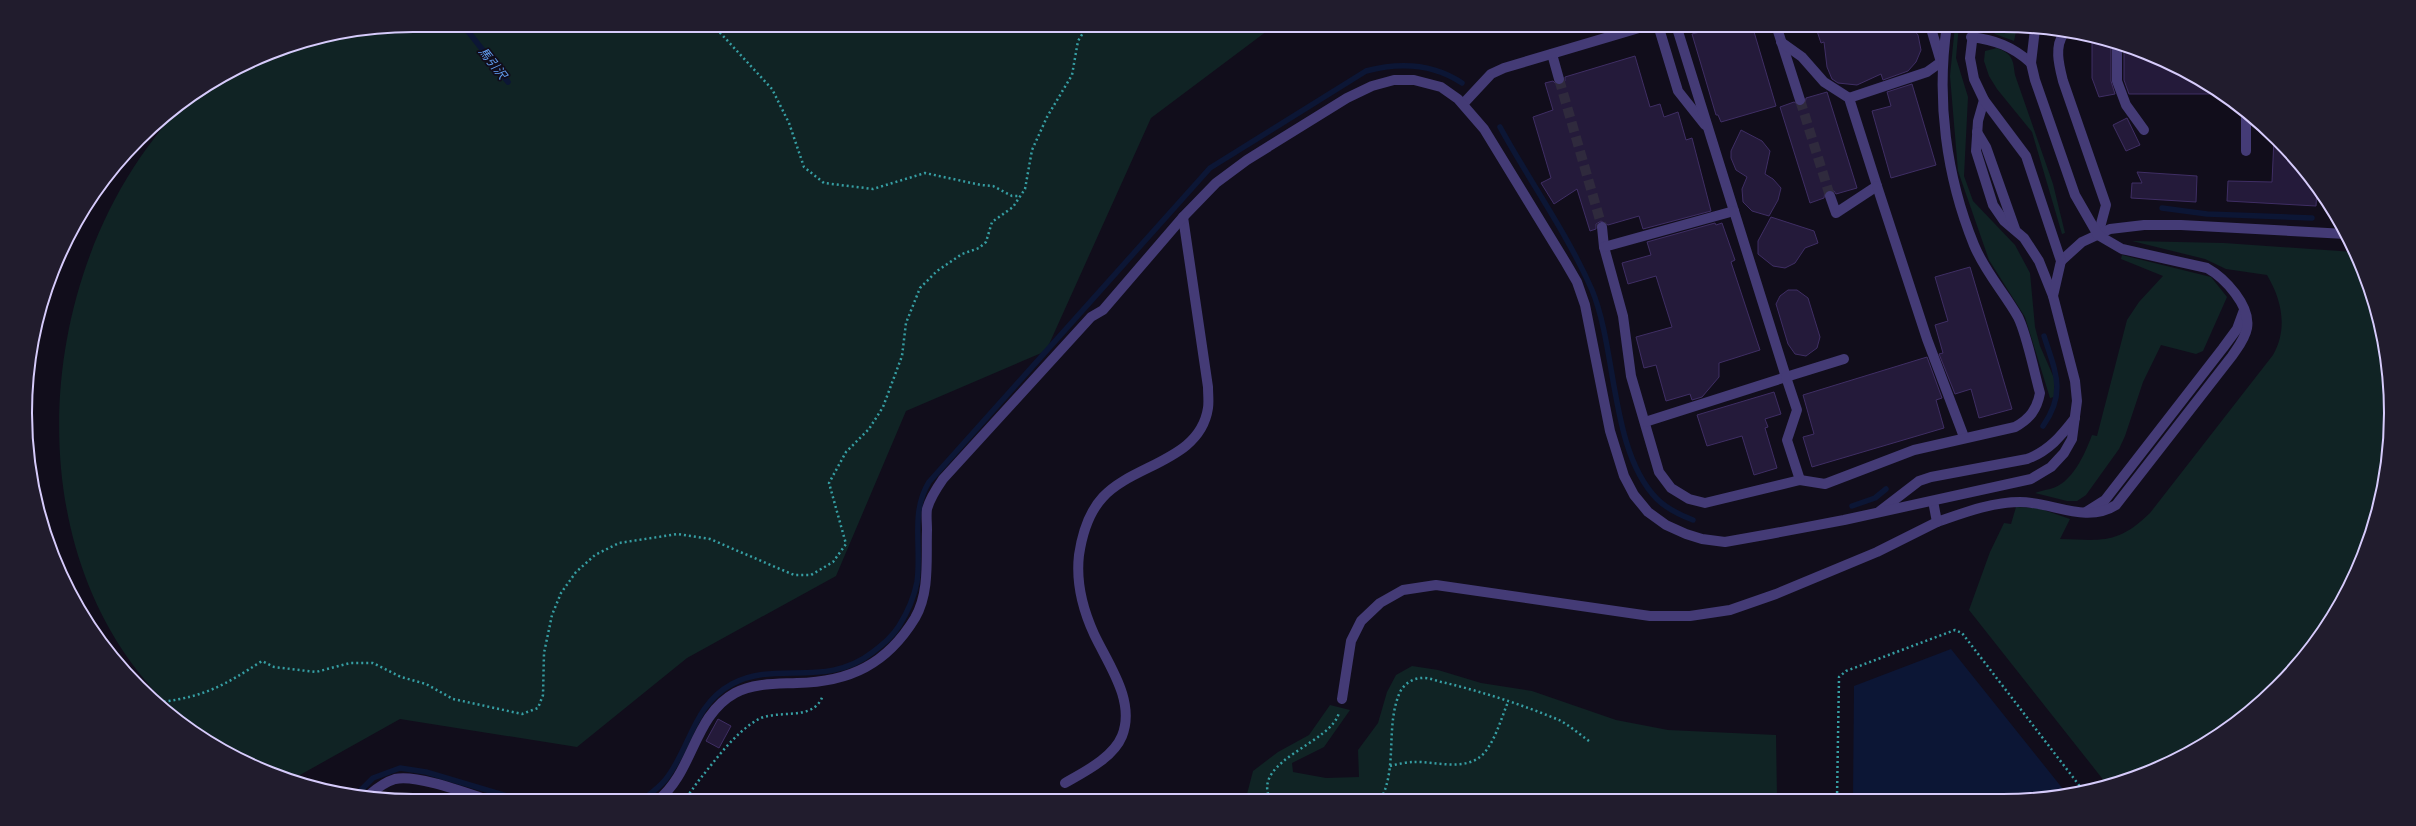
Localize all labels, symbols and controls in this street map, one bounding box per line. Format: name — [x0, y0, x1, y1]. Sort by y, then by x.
water label: 馬引沢 — [475, 44, 512, 84]

